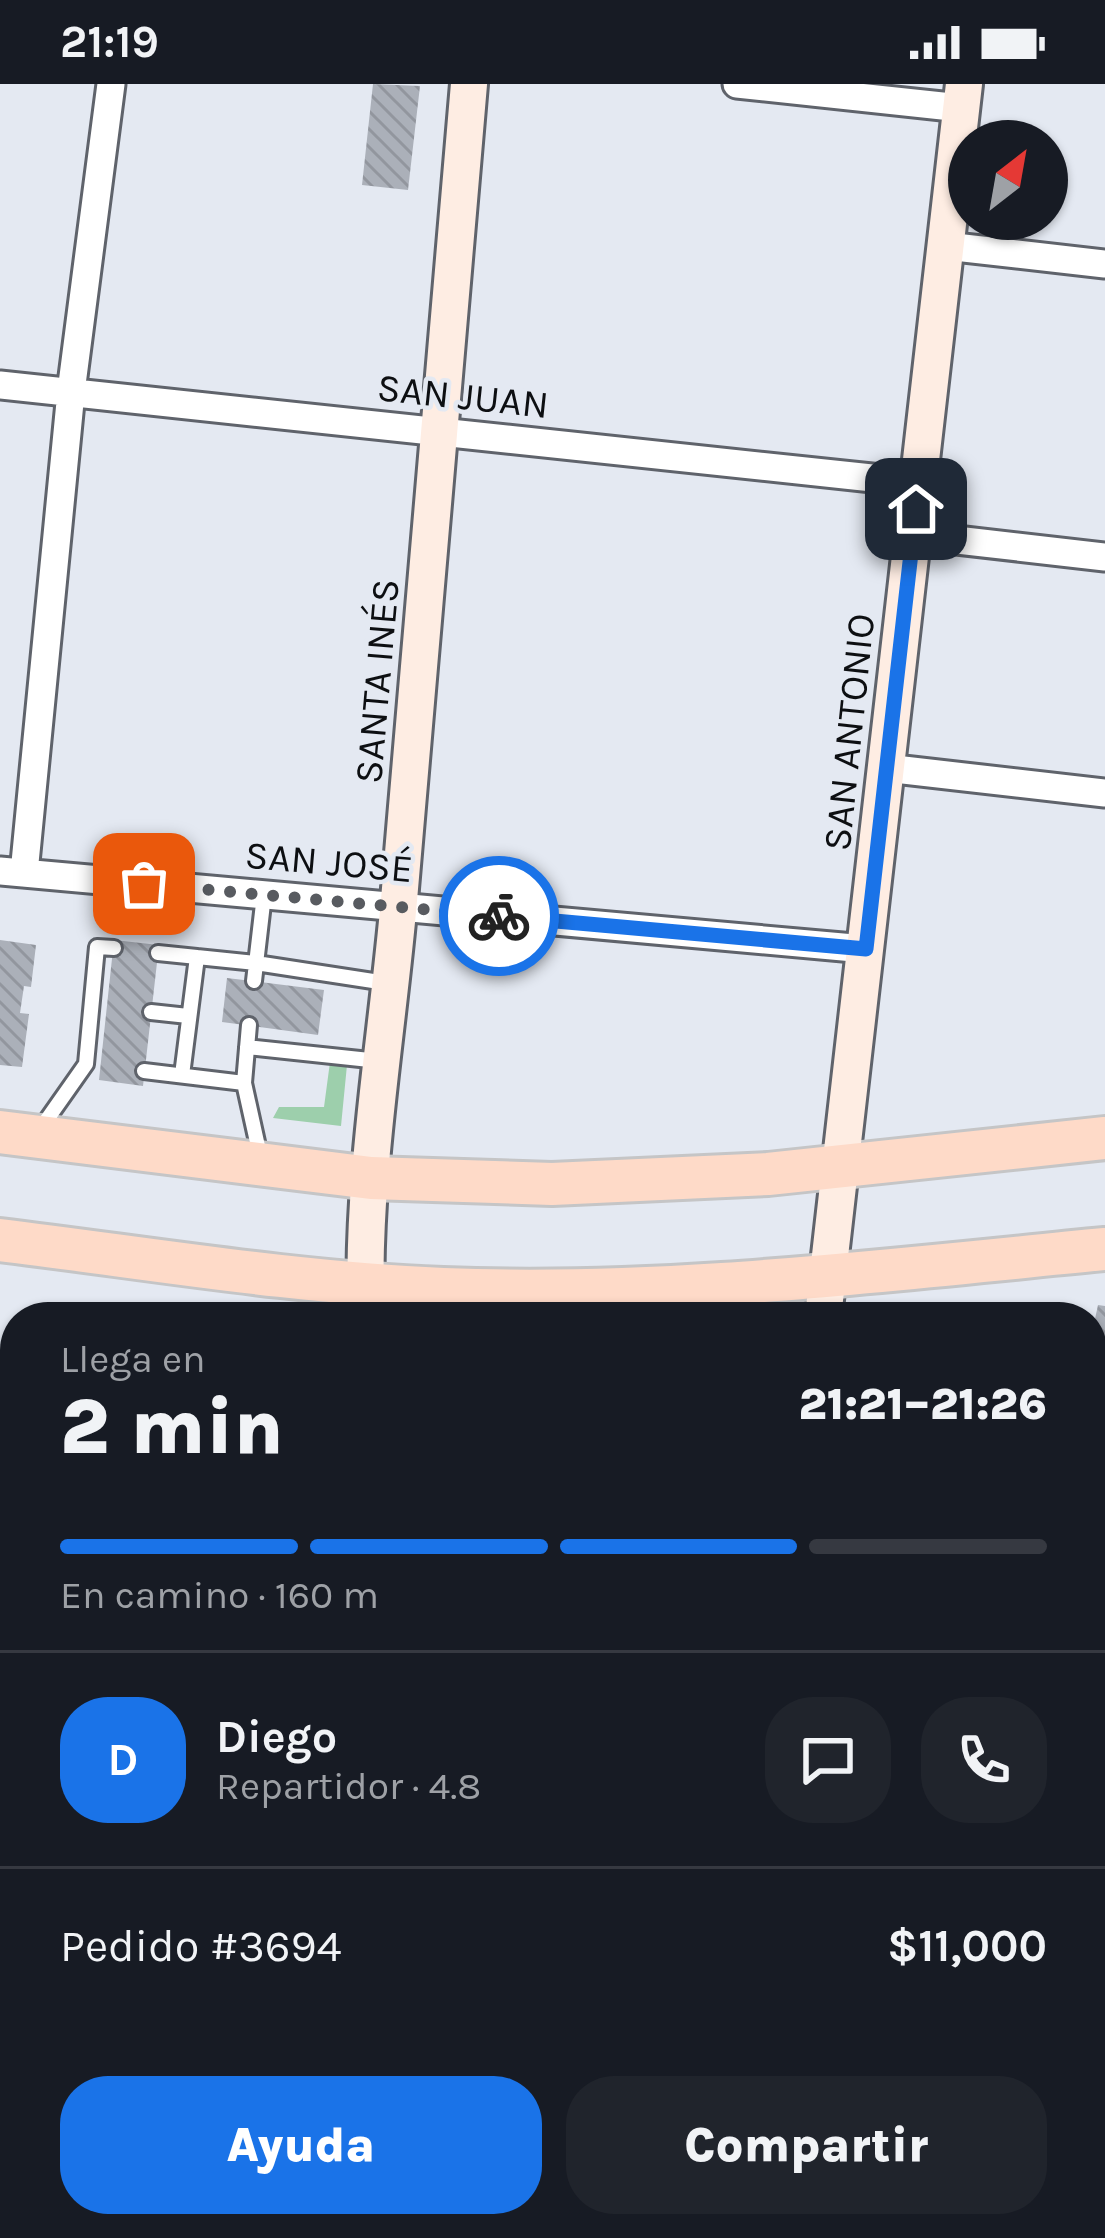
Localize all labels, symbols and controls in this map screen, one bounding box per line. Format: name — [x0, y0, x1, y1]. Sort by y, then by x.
text: 21:19 — [60, 16, 159, 68]
north arrow — [948, 120, 1068, 240]
map controls — [948, 120, 1068, 240]
street label: SAN JUAN — [375, 364, 551, 428]
pin — [865, 458, 967, 560]
icon: home — [883, 476, 949, 542]
street label: SANTA INÉS — [345, 577, 409, 785]
street label: SAN ANTONIO — [814, 611, 884, 853]
street label: SAN JOSÉ — [243, 832, 415, 892]
pin — [93, 833, 195, 935]
icon: bag — [111, 851, 177, 917]
courier — [439, 856, 559, 976]
icon: bike — [466, 883, 532, 949]
text: Llega en — [60, 1336, 206, 1382]
text: 21:21–21:26 — [798, 1378, 1047, 1430]
text: 2 min — [60, 1381, 284, 1473]
text: En camino · 160 m — [60, 1572, 379, 1618]
button: chat — [765, 1697, 891, 1823]
button: phone — [921, 1697, 1047, 1823]
text: Diego — [216, 1711, 337, 1763]
text: D — [108, 1734, 138, 1786]
text: Repartidor · 4.8 — [216, 1763, 481, 1809]
text: Pedido #3694 — [60, 1920, 342, 1972]
text: $11,000 — [887, 1920, 1047, 1972]
button: Ayuda — [60, 2076, 542, 2214]
button: Compartir — [566, 2076, 1047, 2214]

